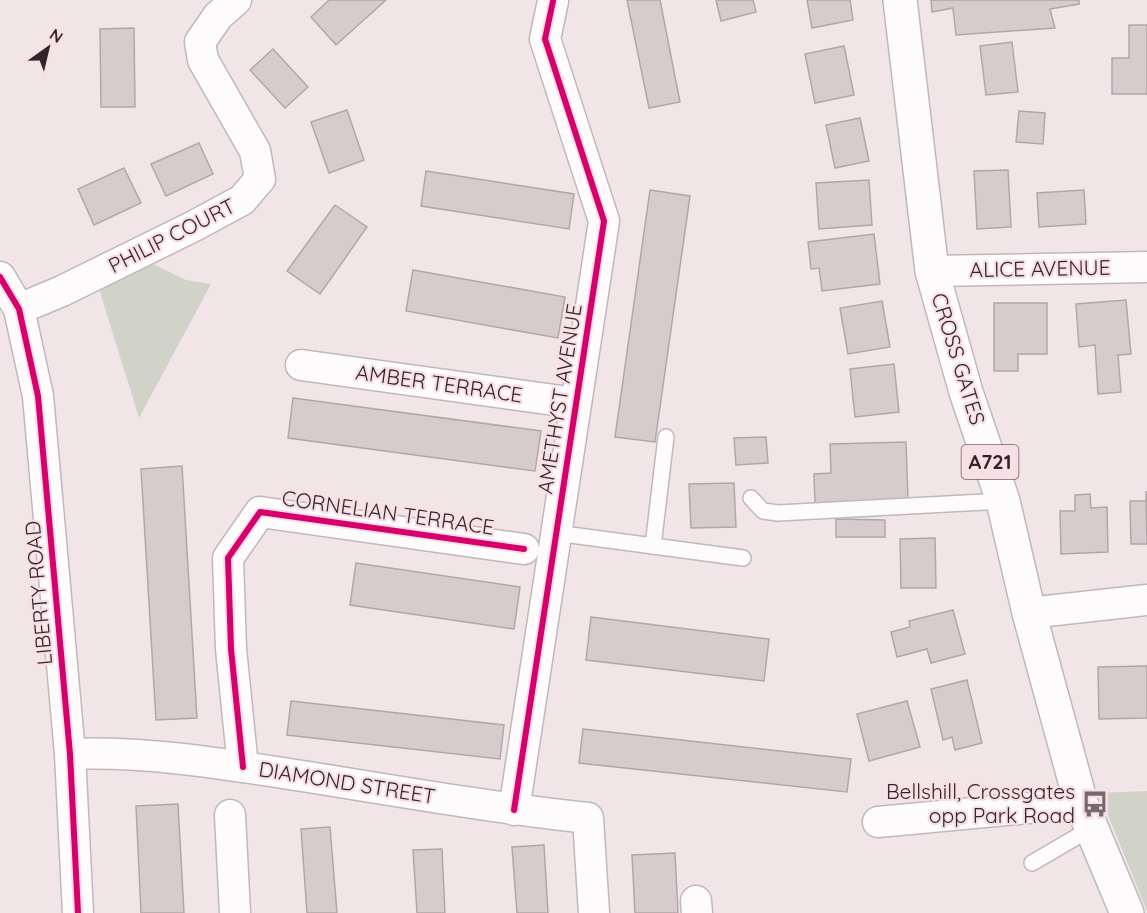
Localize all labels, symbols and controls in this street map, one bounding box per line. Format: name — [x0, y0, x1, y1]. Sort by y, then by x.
north arrow — [18, 18, 78, 78]
text: N — [46, 24, 67, 47]
street label: PHILIP COURT — [104, 192, 239, 278]
street label: ALICE AVENUE — [969, 254, 1111, 282]
street label: CROSS GATES — [927, 290, 991, 428]
street label: AMETHYST AVENUE — [531, 302, 587, 496]
street label: AMBER TERRACE — [354, 358, 524, 408]
road number: A721 — [962, 445, 1018, 479]
street label: CORNELIAN TERRACE — [280, 484, 496, 540]
street label: LIBERTY ROAD — [19, 520, 57, 666]
street label: DIAMOND STREET — [257, 755, 437, 809]
place label: Bellshill, Crossgates opp Park Road — [886, 778, 1075, 828]
bus stop icon: Bellshill, Crossgates opp Park Road — [1080, 789, 1110, 819]

